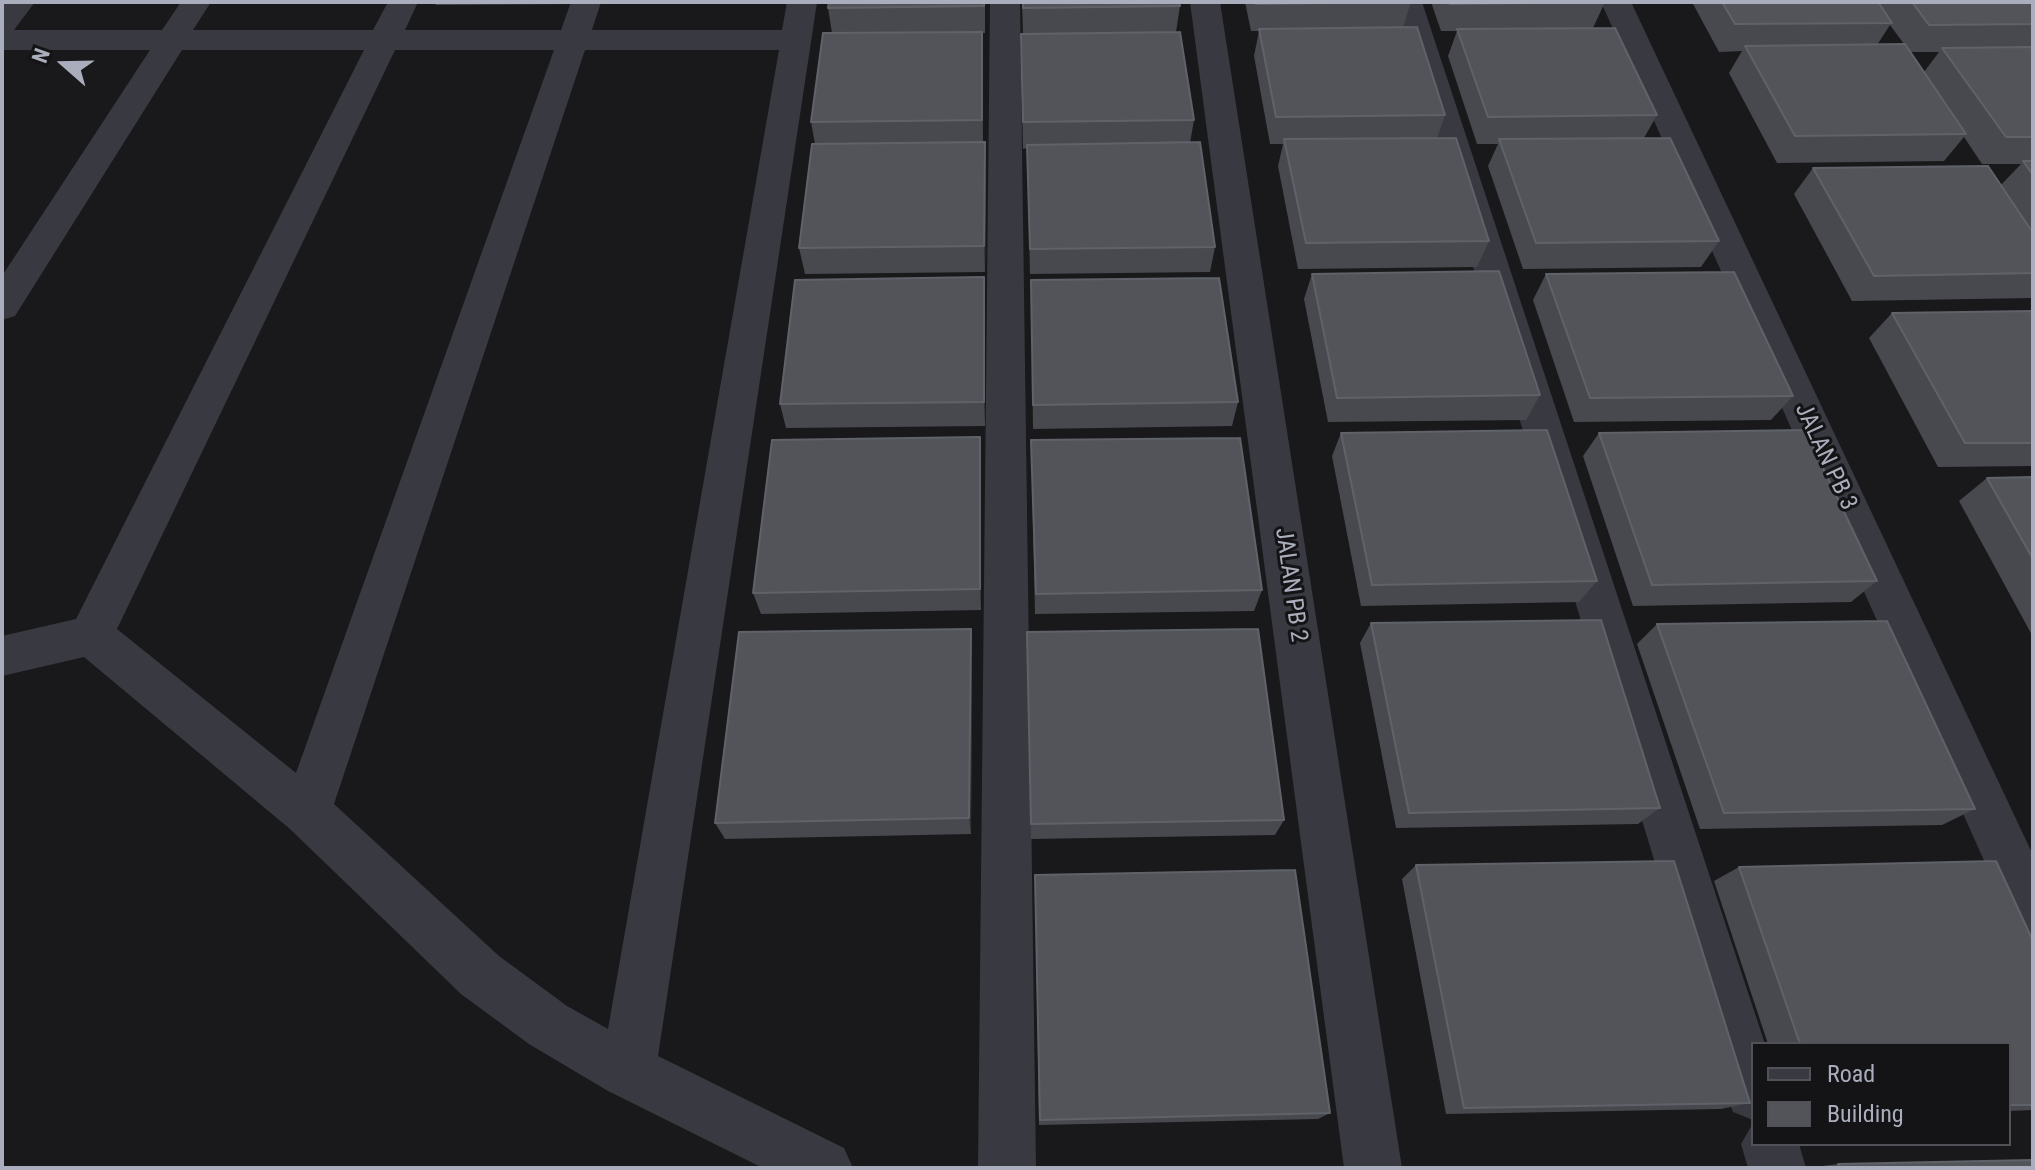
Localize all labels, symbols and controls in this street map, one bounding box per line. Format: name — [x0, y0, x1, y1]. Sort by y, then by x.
north arrow — [24, 24, 104, 104]
text: N — [27, 45, 55, 66]
street label: JALAN PB 3 — [1788, 399, 1862, 515]
street label: JALAN PB 2 — [1268, 526, 1312, 644]
legend — [1751, 1042, 2011, 1146]
text: Road — [1827, 1060, 1875, 1088]
text: Building — [1827, 1100, 1904, 1128]

